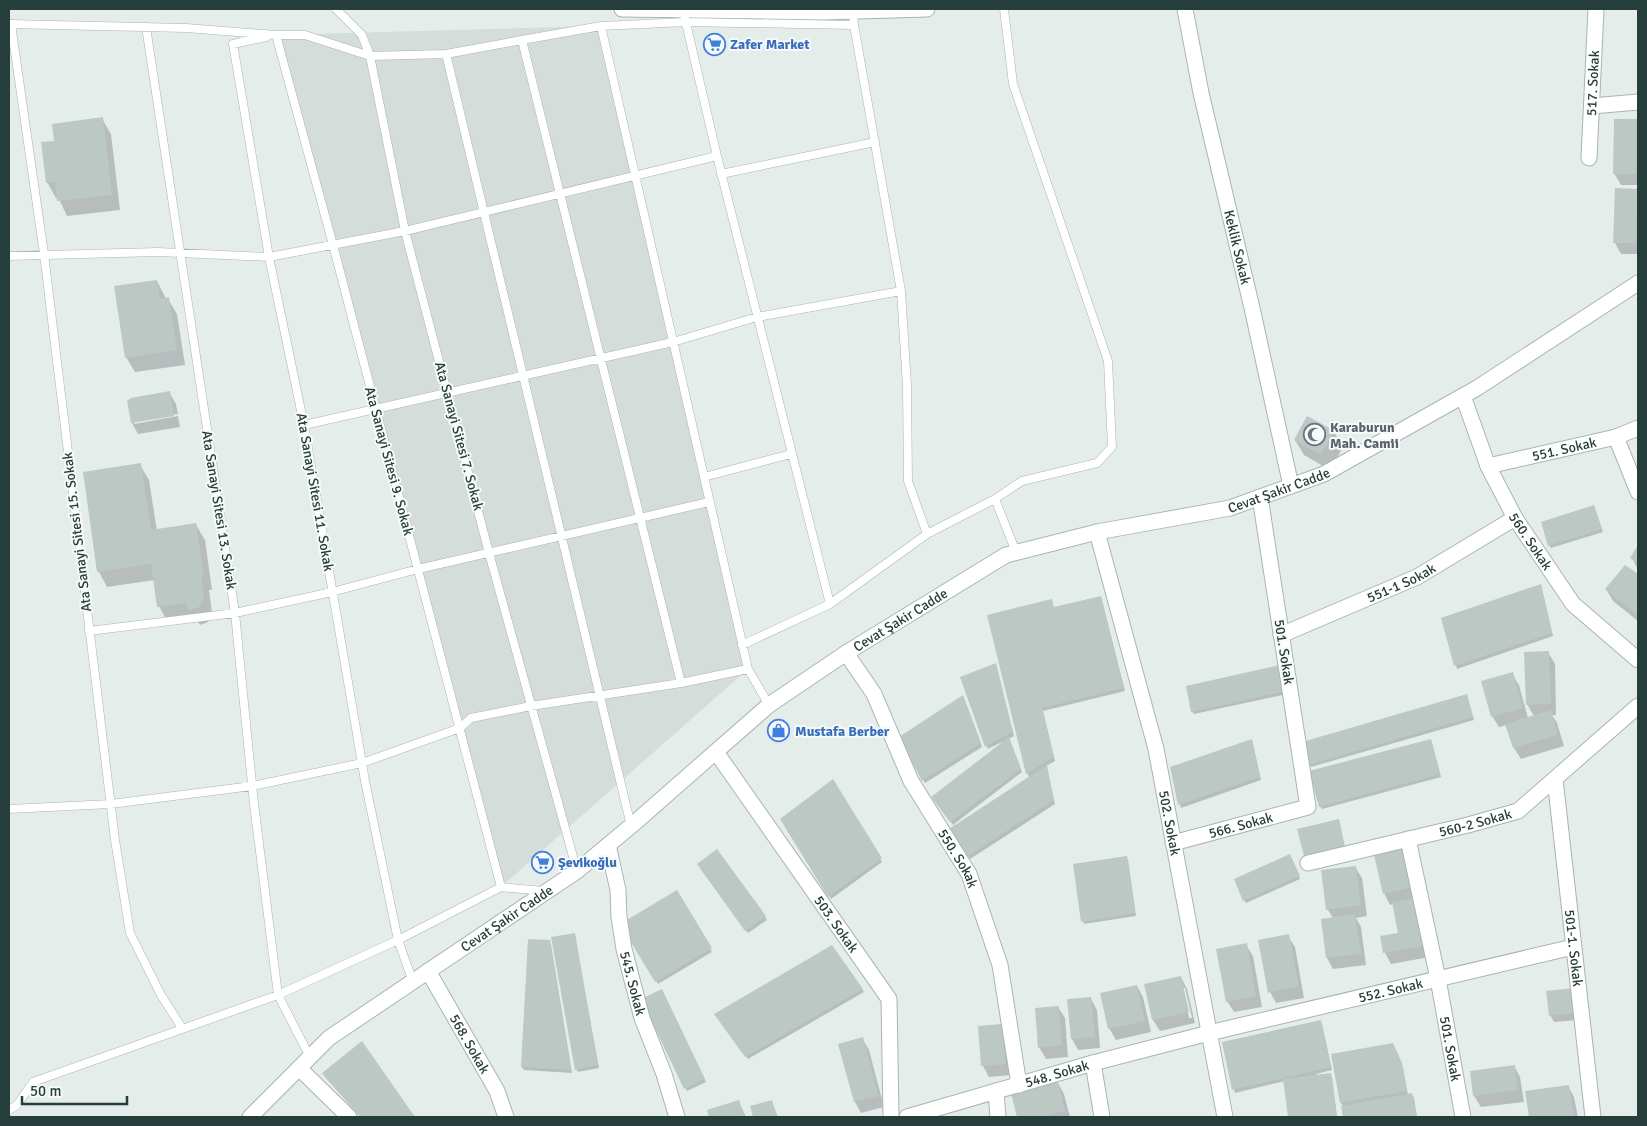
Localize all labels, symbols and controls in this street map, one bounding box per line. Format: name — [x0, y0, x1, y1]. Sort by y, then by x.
supermarket icon: Zafer Market — [702, 32, 726, 56]
place label: Zafer Market — [730, 36, 810, 53]
street label: 517. Sokak — [1582, 50, 1603, 116]
street label: Keklik Sokak — [1221, 208, 1255, 286]
street label: Ata Sanayi Sitesi 7. Sokak — [431, 360, 487, 512]
street label: Ata Sanayi Sitesi 9. Sokak — [361, 385, 417, 537]
street label: Ata Sanayi Sitesi 11. Sokak — [293, 411, 337, 573]
place label: Karaburun Mah. Camii — [1330, 419, 1399, 452]
mosque icon: Karaburun Mah. Camii — [1302, 423, 1326, 447]
street label: Ata Sanayi Sitesi 13. Sokak — [198, 429, 240, 591]
street label: 551. Sokak — [1530, 433, 1598, 464]
street label: Ata Sanayi Sitesi 15. Sokak — [59, 451, 95, 613]
street label: Cevat Şakir Cadde — [1225, 464, 1333, 517]
street label: 560. Sokak — [1505, 510, 1556, 573]
street label: 551-1 Sokak — [1364, 559, 1439, 606]
street label: Cevat Şakir Cadde — [850, 584, 951, 655]
street label: 501. Sokak — [1270, 618, 1298, 686]
shop icon: Mustafa Berber — [767, 719, 791, 743]
place label: Mustafa Berber — [795, 723, 890, 740]
street label: 502. Sokak — [1155, 789, 1184, 857]
street label: 560-2 Sokak — [1437, 805, 1513, 840]
street label: 566. Sokak — [1207, 808, 1275, 842]
street label: 550. Sokak — [934, 826, 982, 890]
supermarket icon: Şevikoğlu — [530, 850, 554, 874]
place label: Şevikoğlu — [558, 854, 617, 871]
street label: Cevat Şakir Cadde — [457, 881, 556, 955]
street label: 503. Sokak — [811, 892, 862, 956]
street label: 501-1. Sokak — [1561, 908, 1587, 987]
street label: 545. Sokak — [616, 949, 649, 1017]
street label: 552. Sokak — [1357, 974, 1424, 1006]
street label: 568. Sokak — [446, 1011, 494, 1077]
street label: 501. Sokak — [1436, 1015, 1465, 1083]
street label: 548. Sokak — [1023, 1056, 1091, 1091]
scale bar — [22, 1074, 128, 1106]
text: 50 m — [30, 1082, 61, 1100]

